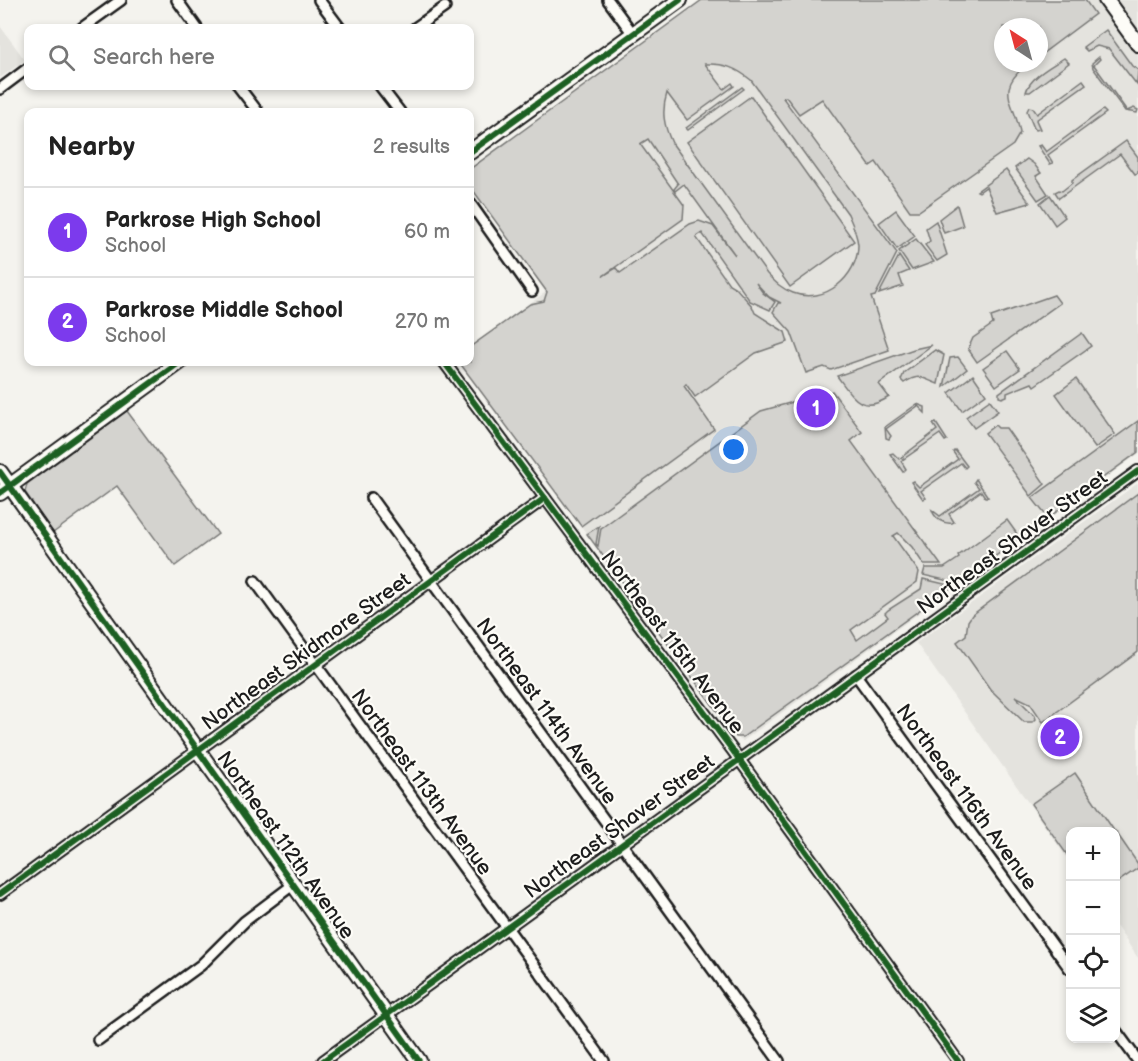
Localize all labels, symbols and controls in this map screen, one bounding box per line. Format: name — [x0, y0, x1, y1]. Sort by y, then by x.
north arrow — [994, 18, 1048, 72]
search box — [24, 24, 474, 90]
icon: search — [45, 41, 78, 74]
text: Search here — [93, 44, 215, 71]
text: Nearby — [48, 132, 135, 163]
text: 2 results — [373, 135, 450, 159]
text: Parkrose High School — [105, 207, 321, 234]
text: 1 — [63, 220, 72, 244]
text: 60 m — [404, 220, 450, 244]
text: School — [105, 234, 166, 258]
text: Parkrose Middle School — [105, 297, 343, 324]
text: 2 — [62, 310, 73, 334]
text: 270 m — [395, 310, 450, 334]
text: School — [105, 324, 166, 348]
pin: 1 — [796, 386, 836, 430]
your location — [719, 435, 748, 464]
street label: Northeast Shaver Street — [912, 465, 1113, 620]
street label: Northeast 115th Avenue — [596, 546, 750, 739]
street label: Northeast Skidmore Street — [197, 567, 416, 736]
street label: Northeast 114th Avenue — [471, 613, 622, 809]
street label: Northeast 113th Avenue — [346, 684, 497, 880]
street label: Northeast 116th Avenue — [891, 699, 1042, 895]
pin: 2 — [1040, 714, 1080, 760]
street label: Northeast 112th Avenue — [211, 747, 360, 944]
street label: Northeast Shaver Street — [519, 749, 720, 904]
map controls — [1066, 827, 1120, 1043]
button: + — [1066, 827, 1120, 881]
button: − — [1066, 881, 1120, 935]
button: locate — [1066, 935, 1120, 989]
button: layers — [1066, 989, 1120, 1043]

